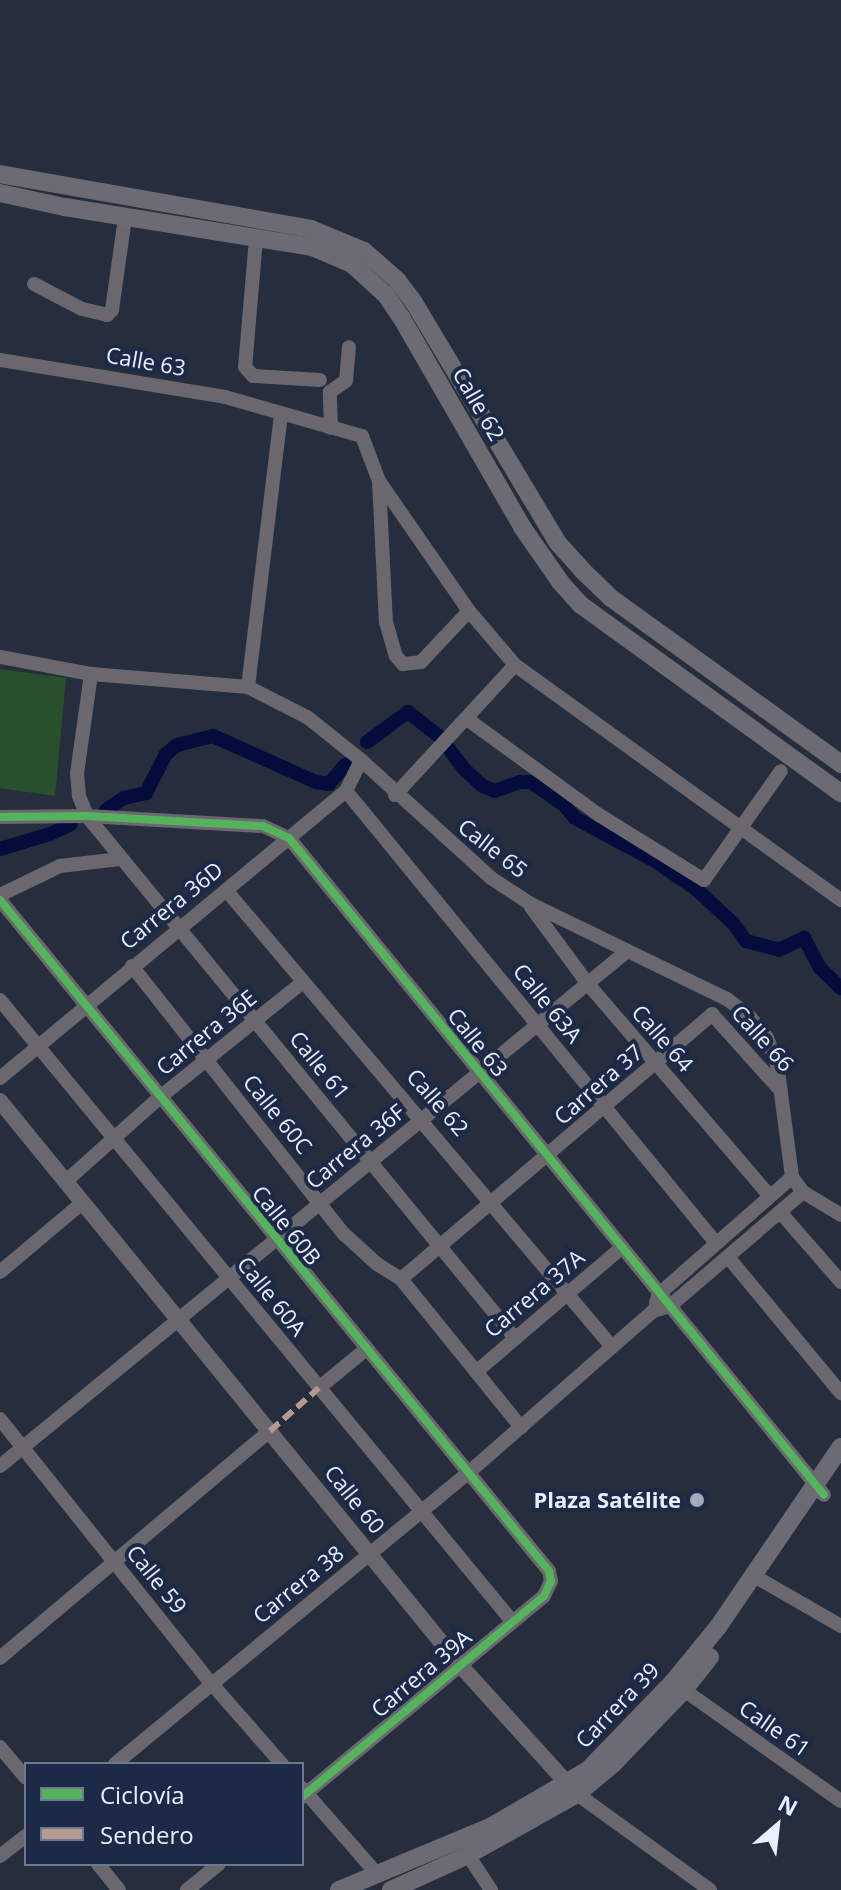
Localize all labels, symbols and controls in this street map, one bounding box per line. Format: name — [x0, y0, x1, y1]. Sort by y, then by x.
street label: Calle 63 — [104, 341, 188, 381]
street label: Calle 62 — [447, 363, 511, 445]
street label: Calle 65 — [453, 813, 533, 883]
street label: Carrera 36D — [114, 856, 228, 954]
street label: Calle 63A — [508, 958, 588, 1048]
street label: Carrera 36E — [151, 984, 261, 1080]
street label: Calle 64 — [627, 999, 699, 1077]
street label: Calle 66 — [726, 999, 800, 1077]
street label: Calle 63 — [442, 1002, 514, 1082]
street label: Calle 61 — [284, 1025, 356, 1105]
street label: Carrera 37 — [548, 1038, 648, 1130]
street label: Calle 62 — [402, 1063, 474, 1141]
street label: Calle 60C — [238, 1069, 318, 1159]
street label: Carrera 36F — [300, 1098, 410, 1194]
street label: Calle 60B — [247, 1180, 327, 1270]
street label: Carrera 37A — [479, 1244, 589, 1342]
street label: Calle 60A — [232, 1251, 312, 1341]
street label: Calle 60 — [319, 1459, 391, 1539]
place label: Plaza Satélite — [534, 1487, 681, 1513]
marker: Plaza Satélite — [688, 1491, 706, 1509]
street label: Calle 59 — [121, 1539, 193, 1619]
street label: Carrera 38 — [248, 1540, 348, 1628]
street label: Carrera 39A — [366, 1624, 476, 1722]
street label: Carrera 39 — [570, 1657, 664, 1753]
street label: Calle 61 — [734, 1694, 816, 1762]
legend — [24, 1762, 304, 1866]
text: Ciclovía — [100, 1778, 185, 1811]
north arrow — [737, 1786, 817, 1866]
text: N — [773, 1787, 803, 1822]
text: Sendero — [100, 1818, 194, 1851]

